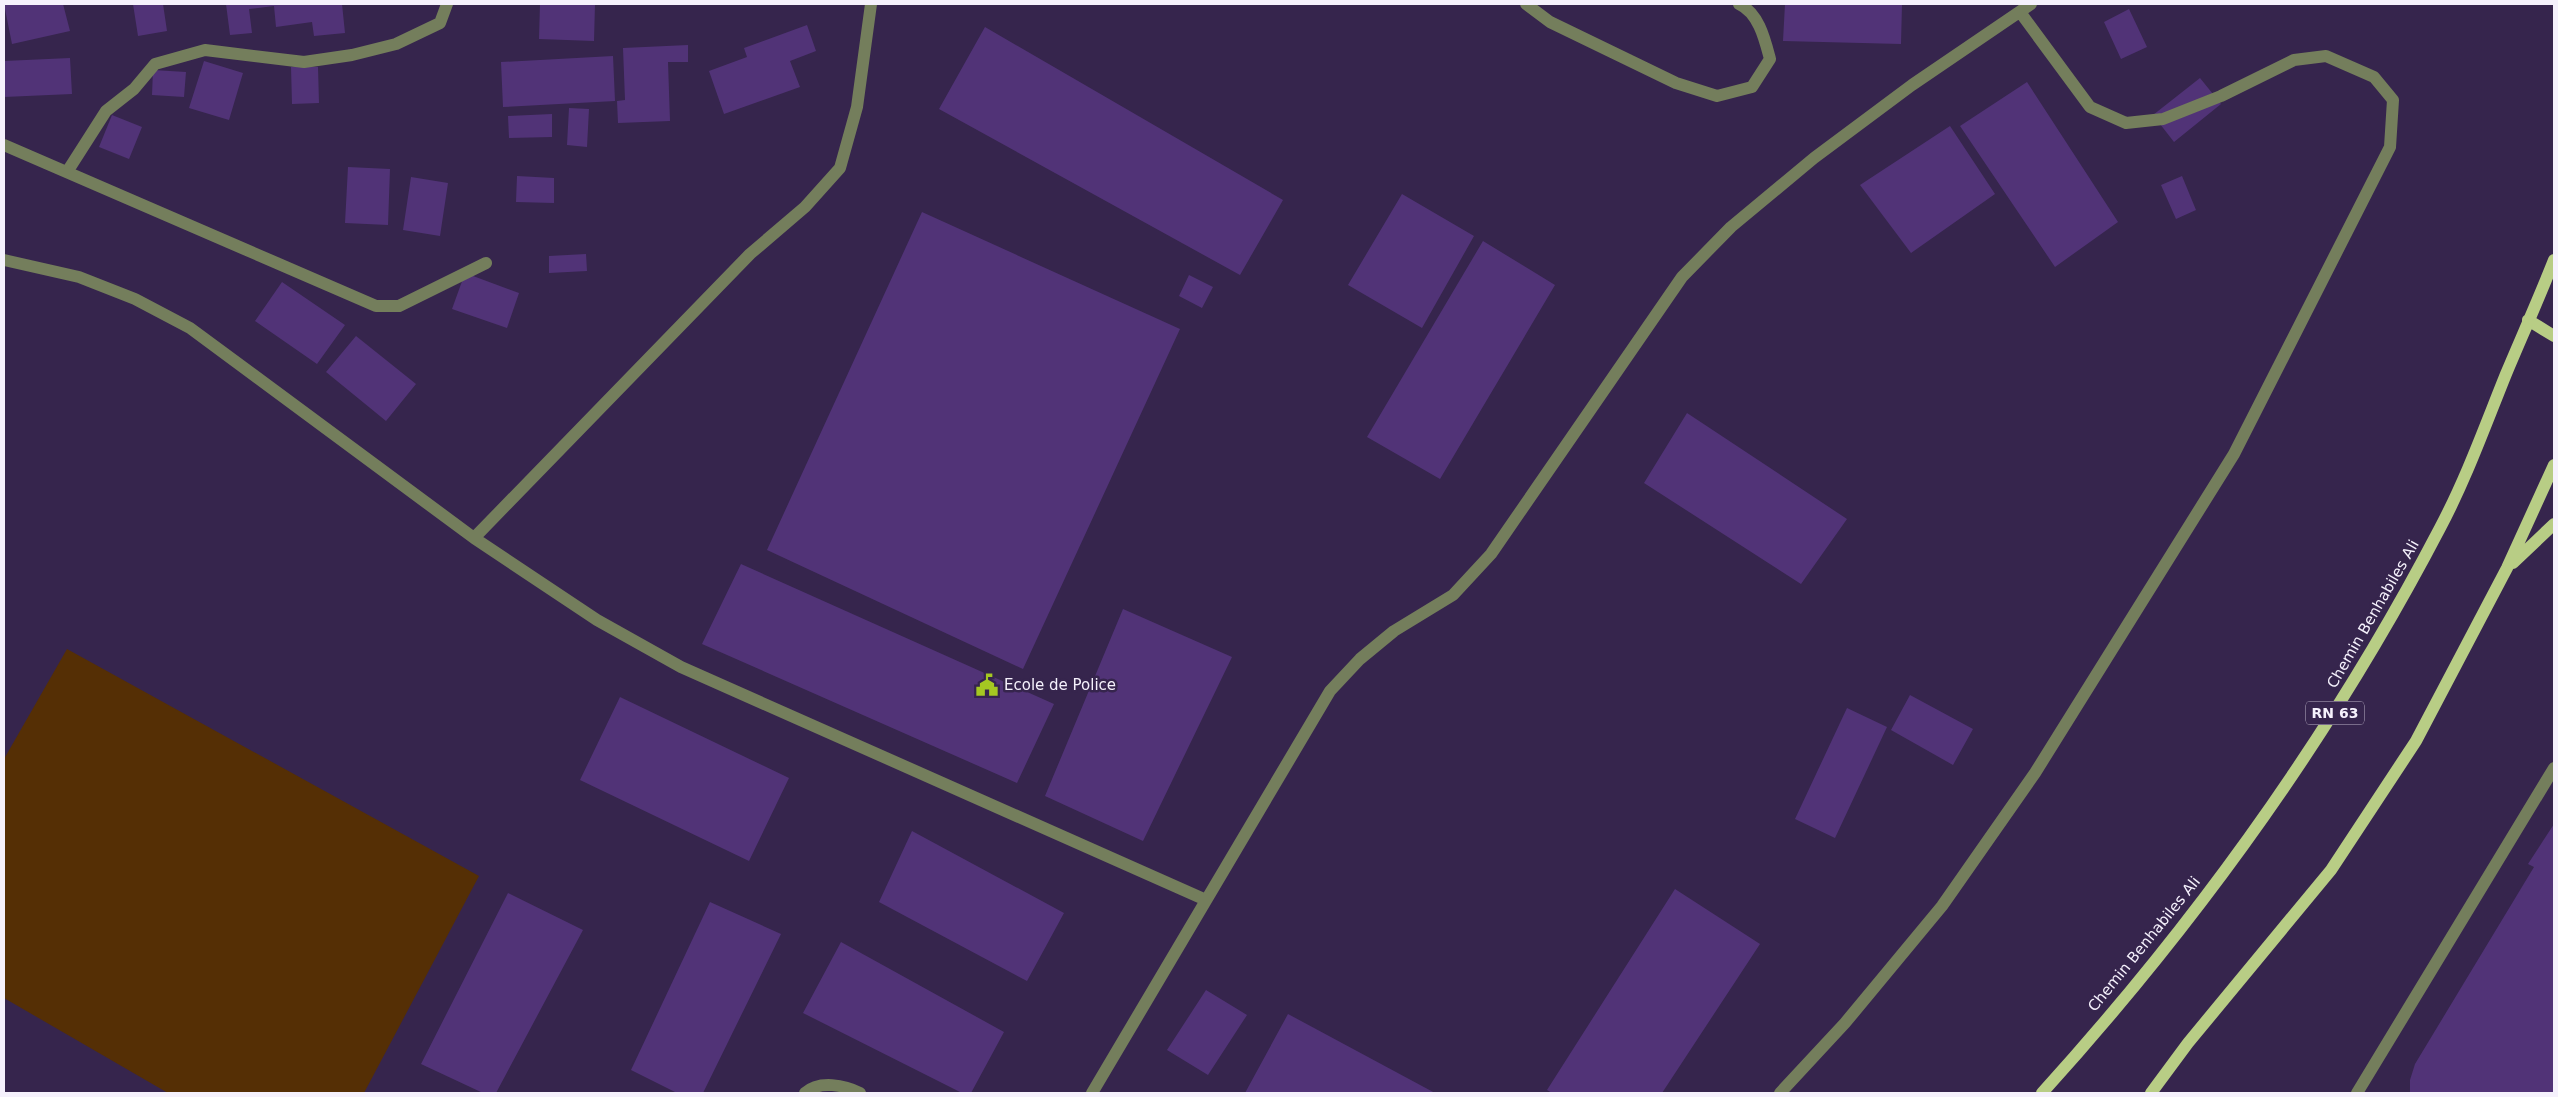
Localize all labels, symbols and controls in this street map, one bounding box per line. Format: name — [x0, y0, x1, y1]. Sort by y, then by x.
street label: Chemin Benhabiles Ali — [2323, 537, 2423, 691]
public building icon: Ecole de Police — [974, 672, 1000, 698]
place label: Ecole de Police — [1004, 676, 1116, 694]
road number: RN 63 — [2306, 701, 2364, 724]
street label: Chemin Benhabiles Ali — [2084, 873, 2204, 1015]

